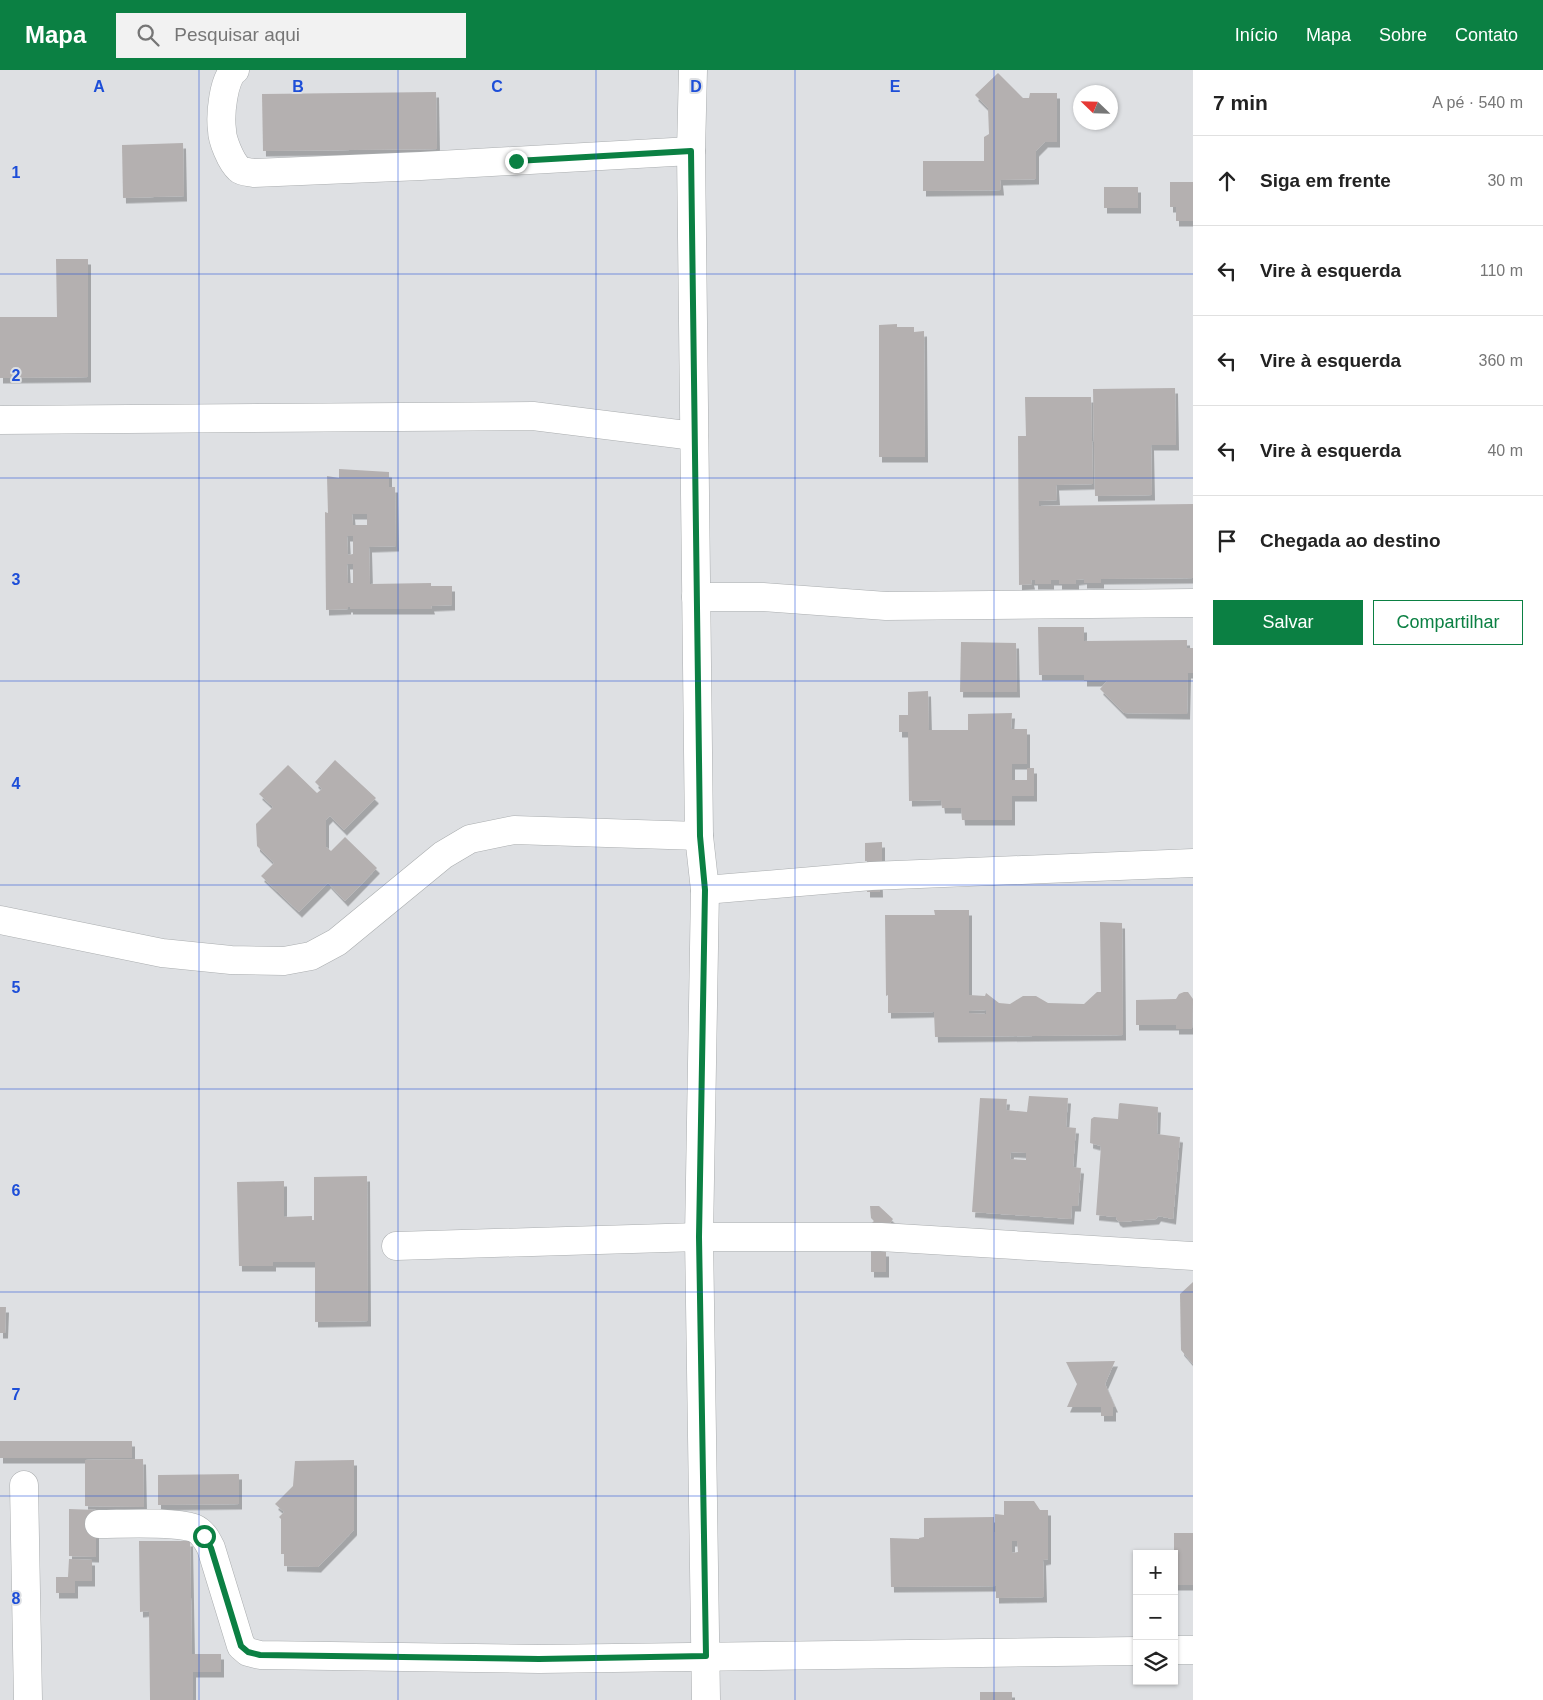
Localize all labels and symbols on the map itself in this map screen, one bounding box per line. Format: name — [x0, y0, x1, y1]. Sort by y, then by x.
text: A — [93, 78, 105, 95]
text: B — [292, 78, 304, 95]
text: C — [491, 78, 503, 95]
text: D — [690, 78, 702, 95]
text: E — [890, 78, 901, 95]
north arrow — [1073, 85, 1118, 130]
route end — [505, 150, 528, 173]
text: 1 — [12, 164, 21, 181]
text: 2 — [12, 367, 21, 384]
text: 3 — [12, 571, 21, 588]
text: 4 — [12, 775, 21, 792]
text: 5 — [12, 979, 21, 996]
text: 6 — [12, 1182, 21, 1199]
text: 7 — [12, 1386, 21, 1403]
route start — [193, 1525, 216, 1548]
text: 8 — [12, 1590, 21, 1607]

